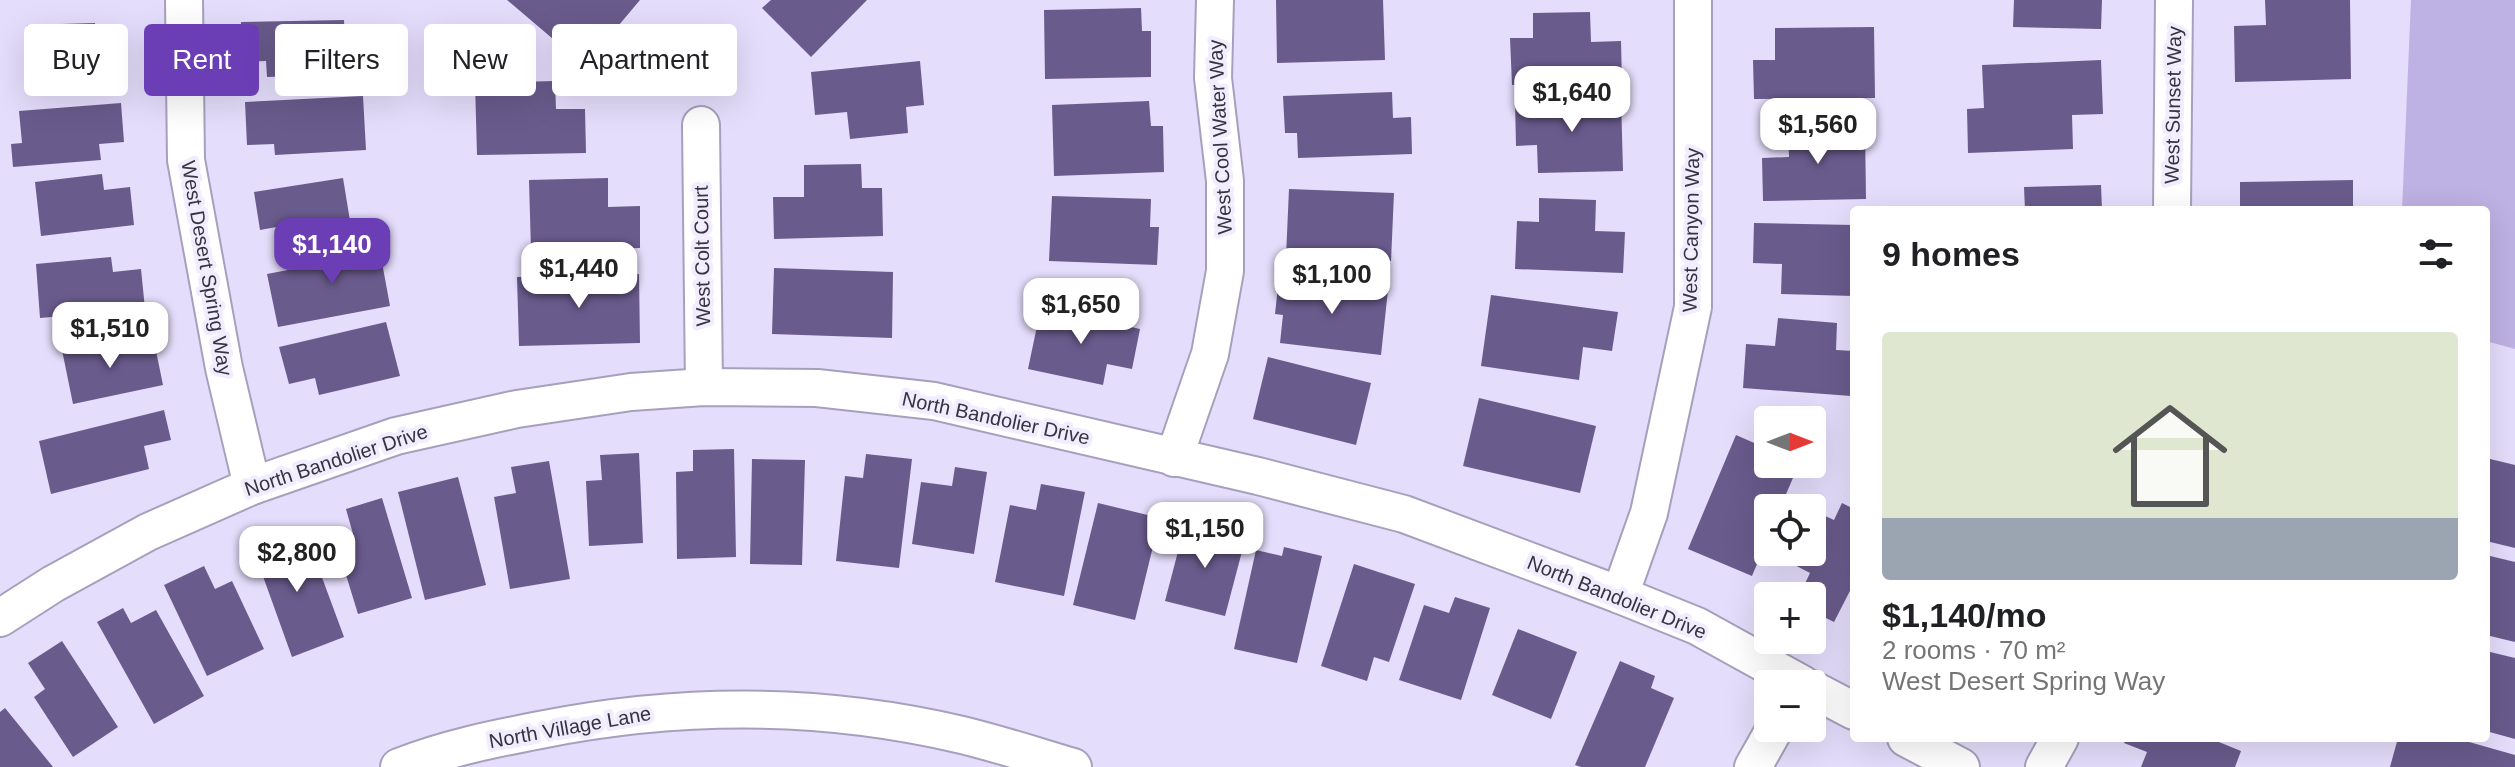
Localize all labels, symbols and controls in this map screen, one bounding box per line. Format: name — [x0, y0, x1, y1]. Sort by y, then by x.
chip: Buy — [24, 24, 128, 96]
chip: Rent — [144, 24, 259, 96]
chip: Filters — [275, 24, 408, 96]
chip: New — [424, 24, 536, 96]
chip: Apartment — [552, 24, 737, 96]
street label: West Sunset Way — [2161, 26, 2185, 184]
street label: West Cool Water Way — [1204, 39, 1236, 235]
pin: $1,640 — [1507, 66, 1637, 134]
text: $1,640 — [1532, 77, 1612, 107]
pin: $1,560 — [1753, 98, 1883, 166]
text: $1,560 — [1778, 109, 1858, 139]
street label: West Canyon Way — [1679, 148, 1703, 312]
street label: West Desert Spring Way — [177, 159, 237, 377]
street label: West Colt Court — [690, 185, 714, 327]
pin: $1,140 — [267, 218, 397, 286]
text: $1,140 — [292, 229, 372, 259]
icon: filters — [2414, 232, 2458, 276]
text: 9 homes — [1882, 235, 2020, 273]
pin: $1,440 — [514, 242, 644, 310]
pin: $1,100 — [1267, 248, 1397, 316]
text: $1,440 — [539, 253, 619, 283]
text: $1,100 — [1292, 259, 1372, 289]
pin: $1,650 — [1016, 278, 1146, 346]
text: $1,650 — [1041, 289, 1121, 319]
pin: $1,510 — [45, 302, 175, 370]
text: $1,510 — [70, 313, 150, 343]
icon: home — [2098, 384, 2242, 528]
street label: North Bandolier Drive — [900, 387, 1092, 449]
north arrow — [1754, 406, 1826, 478]
map controls — [1754, 406, 1826, 742]
street label: North Bandolier Drive — [242, 420, 430, 500]
button: locate — [1754, 494, 1826, 566]
pin: $1,150 — [1140, 502, 1270, 570]
text: $1,150 — [1165, 513, 1245, 543]
pin: $2,800 — [232, 526, 362, 594]
text: $2,800 — [257, 537, 337, 567]
street label: North Bandolier Drive — [1524, 551, 1710, 643]
button: + — [1754, 582, 1826, 654]
text: $1,140/mo — [1882, 596, 2046, 634]
text: 2 rooms · 70 m² — [1882, 635, 2066, 665]
text: West Desert Spring Way — [1882, 666, 2165, 696]
button: − — [1754, 670, 1826, 742]
street label: North Village Lane — [487, 702, 653, 752]

